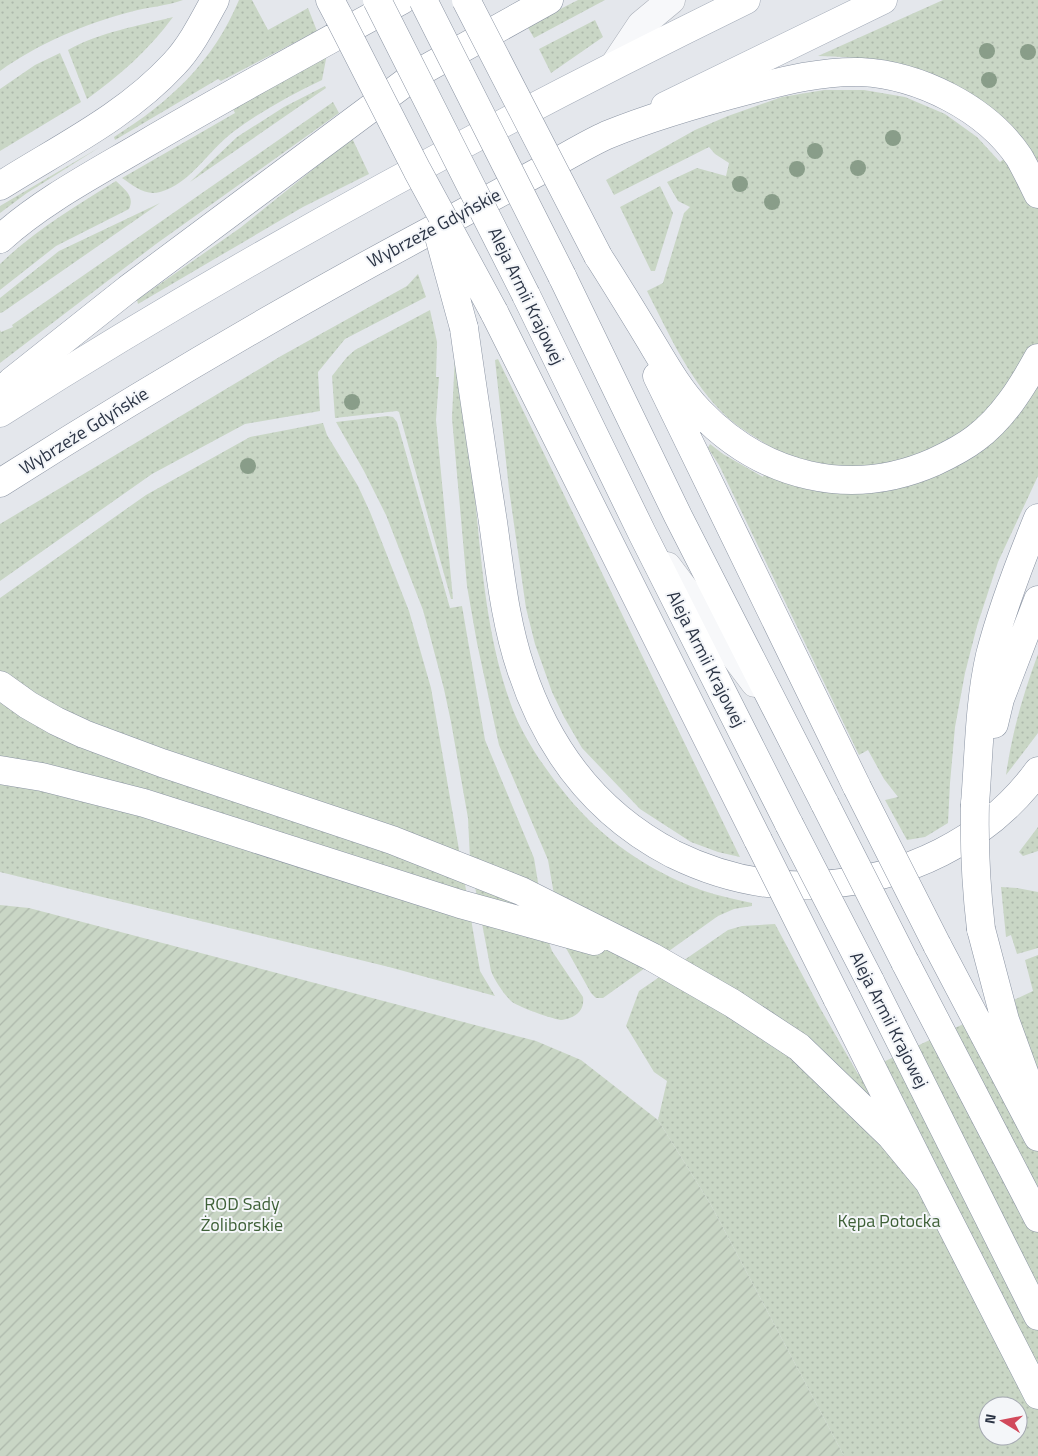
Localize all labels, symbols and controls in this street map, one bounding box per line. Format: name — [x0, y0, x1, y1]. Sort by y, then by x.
street label: Wybrzeże Gdyńskie — [362, 181, 505, 274]
street label: Aleja Armii Krajowej — [481, 222, 572, 369]
street label: Wybrzeże Gdyńskie — [14, 380, 154, 481]
street label: Aleja Armii Krajowej — [660, 586, 753, 732]
street label: Aleja Armii Krajowej — [843, 947, 936, 1093]
park label: ROD Sady Żoliborskie — [201, 1190, 283, 1238]
park label: Kępa Potocka — [838, 1207, 940, 1234]
north arrow — [978, 1396, 1028, 1446]
text: N — [979, 1412, 1001, 1425]

